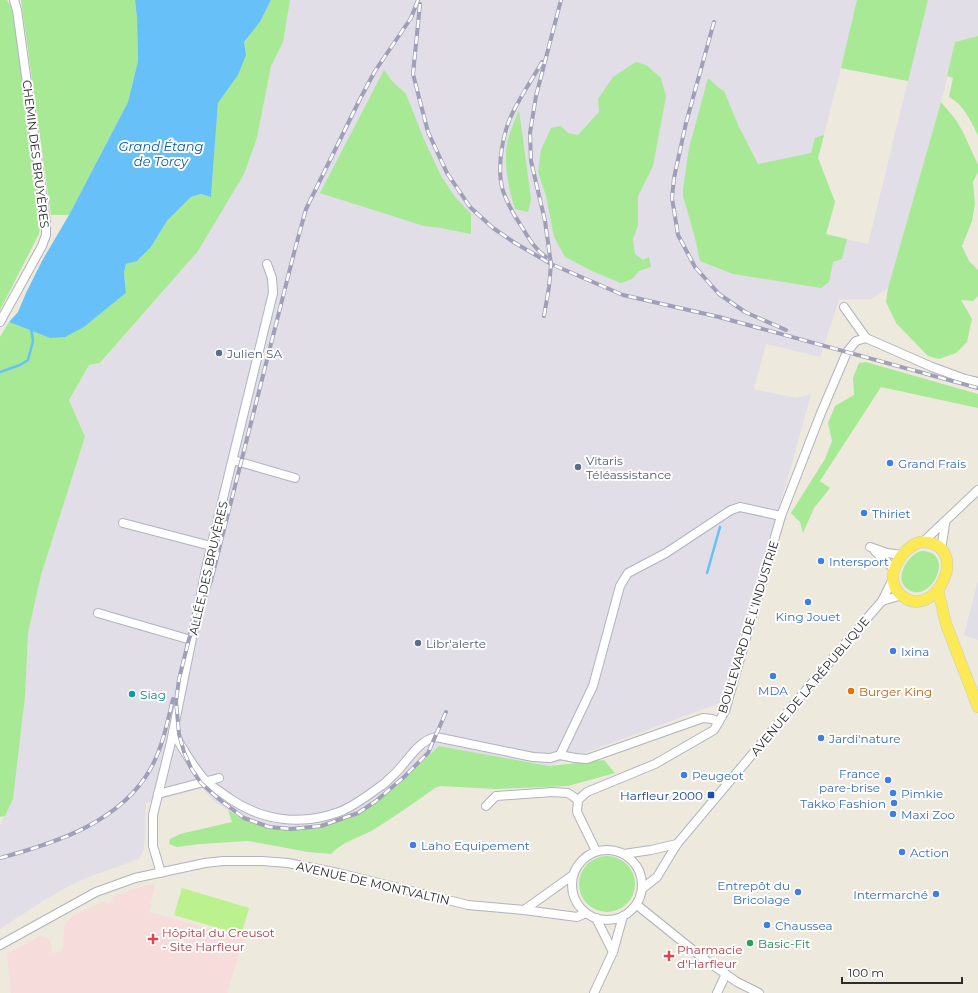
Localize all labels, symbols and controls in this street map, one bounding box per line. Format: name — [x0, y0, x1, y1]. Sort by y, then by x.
street label: CHEMIN DES BRUYÈRES — [19, 79, 53, 229]
water label: Grand Étang de Torcy — [119, 138, 204, 169]
place label: Julien SA — [226, 346, 282, 361]
marker: Julien SA — [214, 348, 224, 358]
place label: Vitaris Téléassistance — [586, 453, 671, 482]
place label: Grand Frais — [898, 456, 966, 471]
marker: Grand Frais — [885, 458, 895, 468]
marker: Vitaris Téléassistance — [573, 462, 583, 472]
street label: ALLÉE DES BRUYÈRES — [185, 500, 231, 636]
place label: Thiriet — [872, 506, 910, 521]
marker: Thiriet — [859, 508, 869, 518]
street label: BOULEVARD DE L'INDUSTRIE — [715, 539, 781, 715]
place label: Intersport — [829, 554, 889, 569]
marker: Intersport — [816, 556, 826, 566]
marker: King Jouet — [803, 597, 813, 607]
place label: King Jouet — [776, 609, 841, 624]
street label: AVENUE DE LA RÉPUBLIQUE — [747, 613, 873, 759]
place label: Libr'alerte — [426, 636, 486, 651]
marker: Libr'alerte — [413, 638, 423, 648]
place label: Ixina — [901, 644, 929, 659]
marker: Ixina — [888, 646, 898, 656]
marker: MDA — [768, 671, 778, 681]
place label: MDA — [758, 683, 788, 698]
place label: Burger King — [859, 684, 932, 699]
marker: Burger King — [846, 686, 856, 696]
place label: Siag — [140, 687, 166, 702]
marker: Siag — [127, 689, 137, 699]
place label: Jardi'nature — [828, 731, 901, 746]
marker: Jardi'nature — [816, 733, 826, 743]
place label: France pare-brise — [819, 766, 880, 795]
place label: Peugeot — [692, 768, 744, 783]
marker: Peugeot — [679, 770, 689, 780]
marker: France pare-brise — [883, 775, 893, 785]
place label: Pimkie — [901, 786, 943, 801]
place label: Harfleur 2000 — [620, 788, 703, 803]
marker: Pimkie — [888, 788, 898, 798]
marker: Harfleur 2000 — [706, 790, 716, 800]
place label: Takko Fashion — [800, 796, 886, 811]
marker: Takko Fashion — [889, 798, 899, 808]
place label: Maxi Zoo — [901, 807, 955, 822]
marker: Maxi Zoo — [888, 809, 898, 819]
place label: Laho Equipement — [421, 838, 530, 853]
marker: Laho Equipement — [408, 840, 418, 850]
place label: Action — [910, 845, 949, 860]
marker: Action — [897, 847, 907, 857]
street label: AVENUE DE MONTVALTIN — [295, 858, 451, 908]
place label: Entrepôt du Bricolage — [717, 878, 790, 907]
marker: Entrepôt du Bricolage — [793, 887, 803, 897]
place label: Intermarché — [853, 887, 928, 902]
marker: Intermarché — [931, 889, 941, 899]
place label: Chaussea — [775, 918, 833, 933]
marker: Chaussea — [762, 920, 772, 930]
place label: Hôpital du Creusot - Site Harfleur — [162, 925, 275, 954]
marker: Hôpital du Creusot - Site Harfleur — [147, 933, 159, 945]
place label: Basic-Fit — [758, 936, 810, 951]
marker: Basic-Fit — [745, 938, 755, 948]
place label: Pharmacie d'Harfleur — [677, 942, 742, 971]
marker: Pharmacie d'Harfleur — [664, 951, 674, 961]
scale bar — [842, 959, 962, 985]
text: 100 m — [848, 965, 884, 980]

